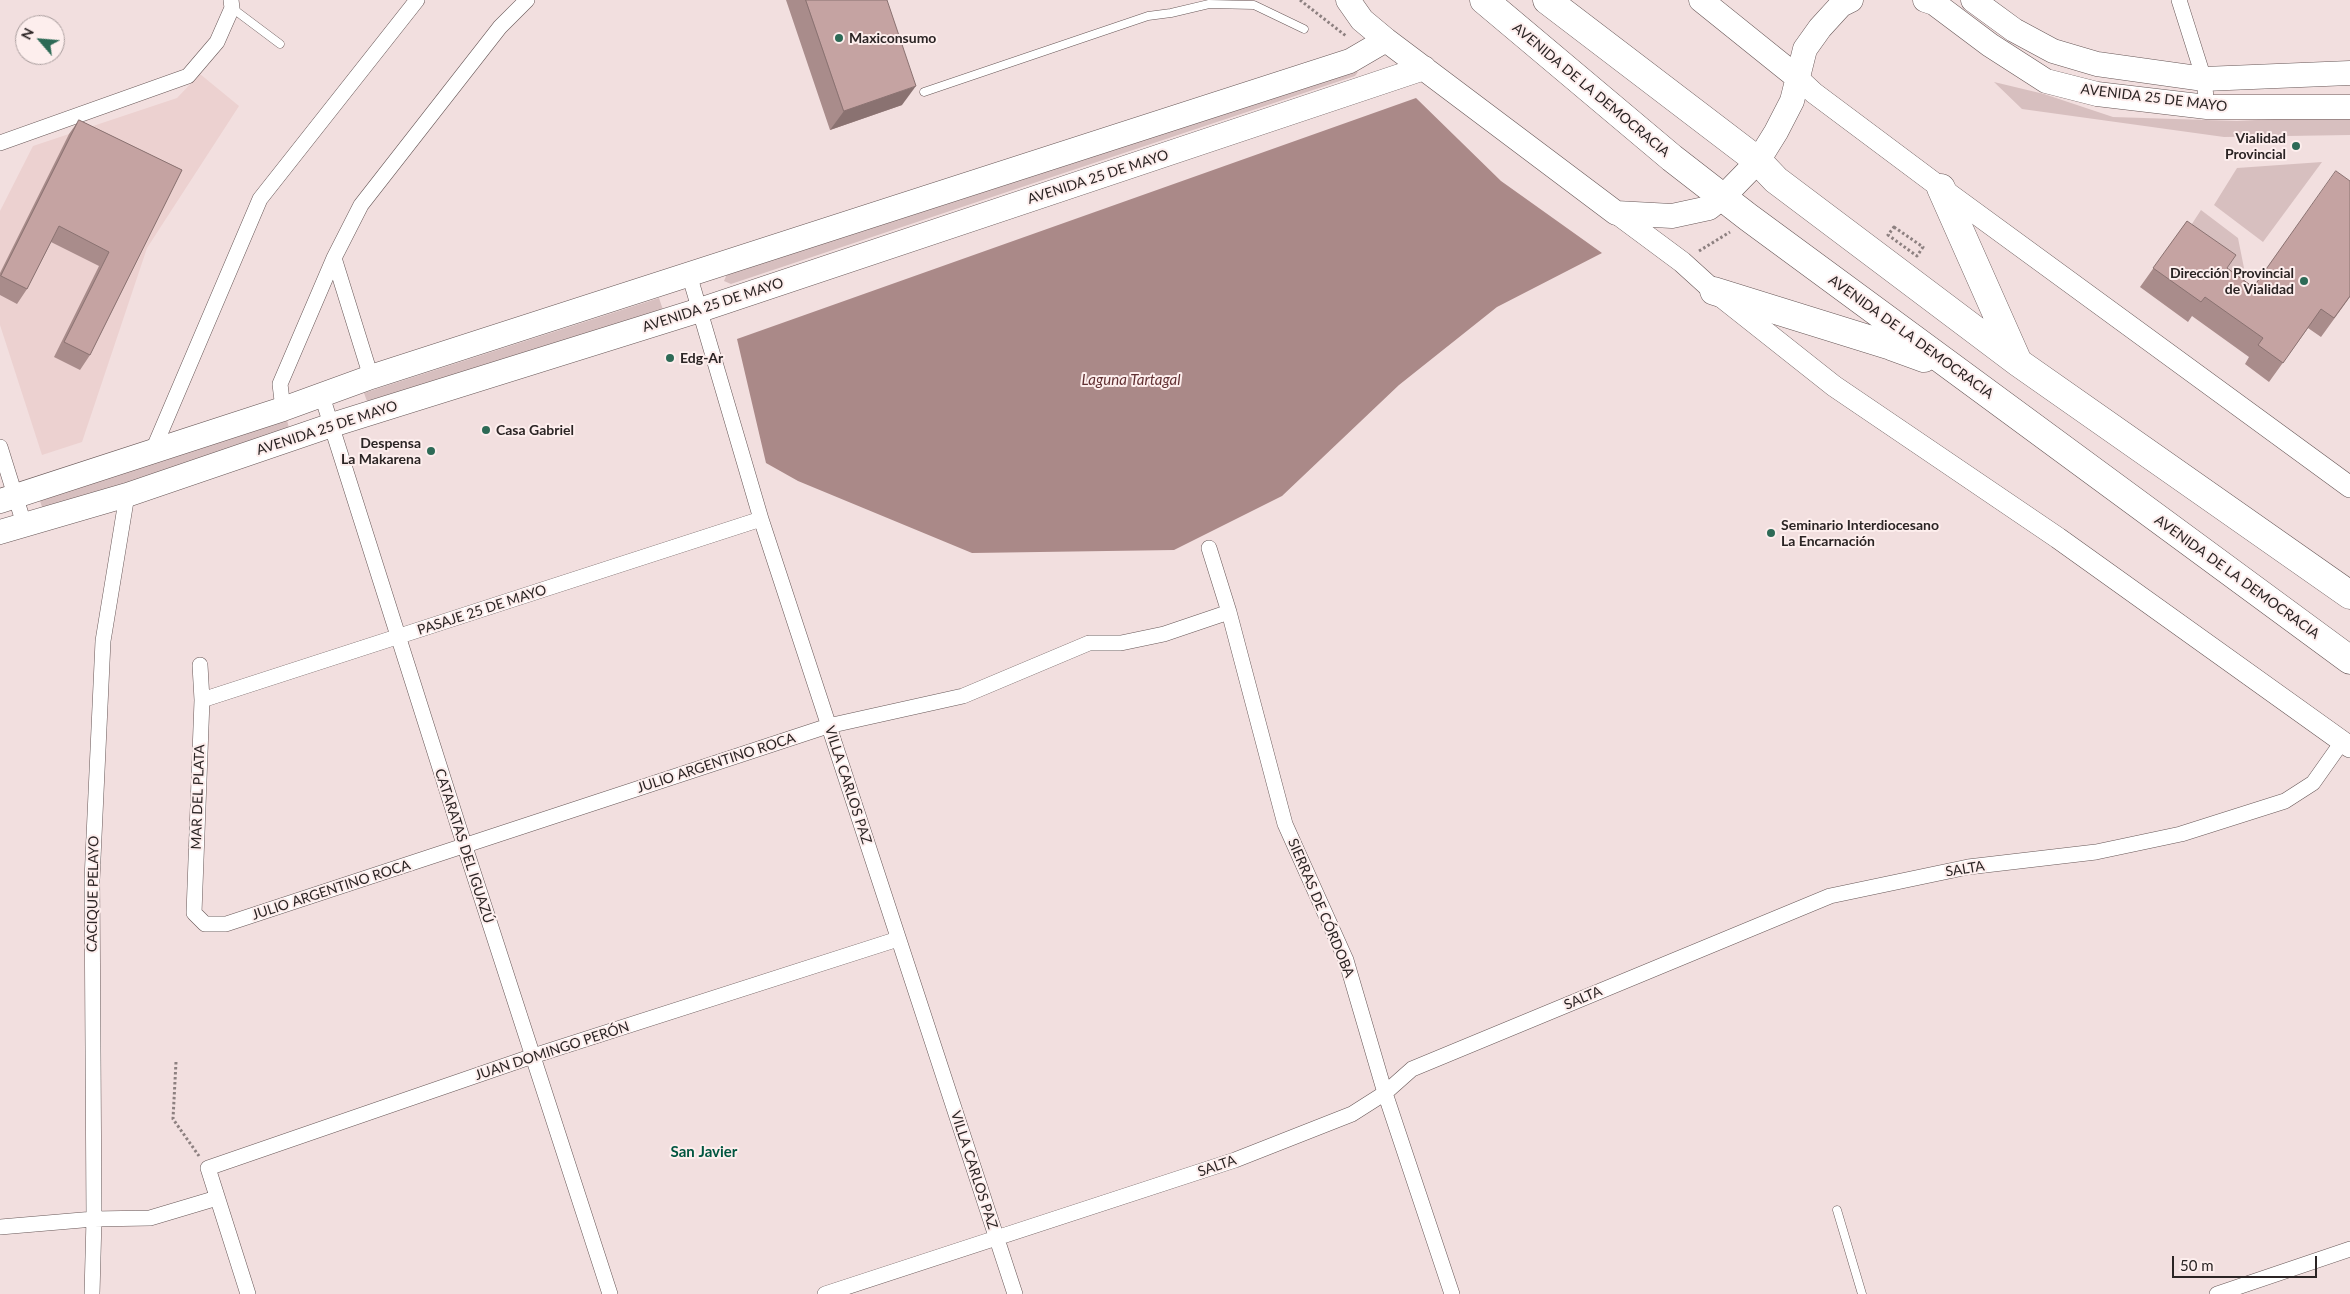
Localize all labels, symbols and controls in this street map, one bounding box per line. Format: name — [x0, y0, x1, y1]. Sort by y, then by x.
north arrow — [15, 15, 65, 65]
street label: AVENIDA DE LA DEMOCRACIA — [1509, 19, 1673, 161]
text: N — [17, 25, 37, 42]
place label: Maxiconsumo — [849, 30, 936, 46]
marker: Maxiconsumo — [833, 32, 845, 44]
street label: AVENIDA 25 DE MAYO — [2080, 81, 2228, 115]
place label: Vialidad Provincial — [2225, 130, 2286, 162]
marker: Vialidad Provincial — [2290, 140, 2302, 152]
street label: AVENIDA 25 DE MAYO — [1025, 146, 1171, 208]
place label: Dirección Provincial de Vialidad — [2170, 265, 2294, 298]
street label: AVENIDA DE LA DEMOCRACIA — [1825, 271, 1997, 403]
street label: AVENIDA 25 DE MAYO — [640, 274, 786, 336]
marker: Dirección Provincial de Vialidad — [2298, 275, 2310, 287]
place label: Edg-Ar — [680, 350, 723, 366]
marker: Edg-Ar — [664, 352, 676, 364]
water label: Laguna Tartagal — [1081, 371, 1181, 389]
street label: AVENIDA 25 DE MAYO — [254, 397, 400, 459]
place label: Casa Gabriel — [496, 422, 574, 438]
marker: Casa Gabriel — [480, 424, 492, 436]
place label: Despensa La Makarena — [341, 435, 421, 468]
marker: Despensa La Makarena — [425, 445, 437, 457]
street label: AVENIDA DE LA DEMOCRACIA — [2151, 511, 2323, 643]
place label: Seminario Interdiocesano La Encarnación — [1781, 517, 1939, 550]
marker: Seminario Interdiocesano La Encarnación — [1765, 527, 1777, 539]
street label: PASAJE 25 DE MAYO — [415, 581, 549, 639]
street label: VILLA CARLOS PAZ — [821, 724, 875, 846]
street label: JULIO ARGENTINO ROCA — [635, 729, 797, 797]
street label: MAR DEL PLATA — [188, 744, 208, 850]
street label: CATARATAS DEL IGUAZÚ — [431, 766, 497, 926]
street label: CACIQUE PELAYO — [84, 836, 102, 952]
street label: SIERRAS DE CÓRDOBA — [1284, 836, 1358, 980]
street label: JULIO ARGENTINO ROCA — [250, 856, 412, 924]
street label: SALTA — [1944, 858, 1986, 880]
street label: SALTA — [1562, 983, 1604, 1013]
street label: JUAN DOMINGO PERÓN — [473, 1018, 631, 1084]
street label: VILLA CARLOS PAZ — [947, 1109, 1001, 1231]
district label: San Javier — [671, 1143, 737, 1161]
street label: SALTA — [1196, 1152, 1238, 1180]
scale bar — [2175, 1246, 2320, 1278]
text: 50 m — [2180, 1256, 2214, 1274]

